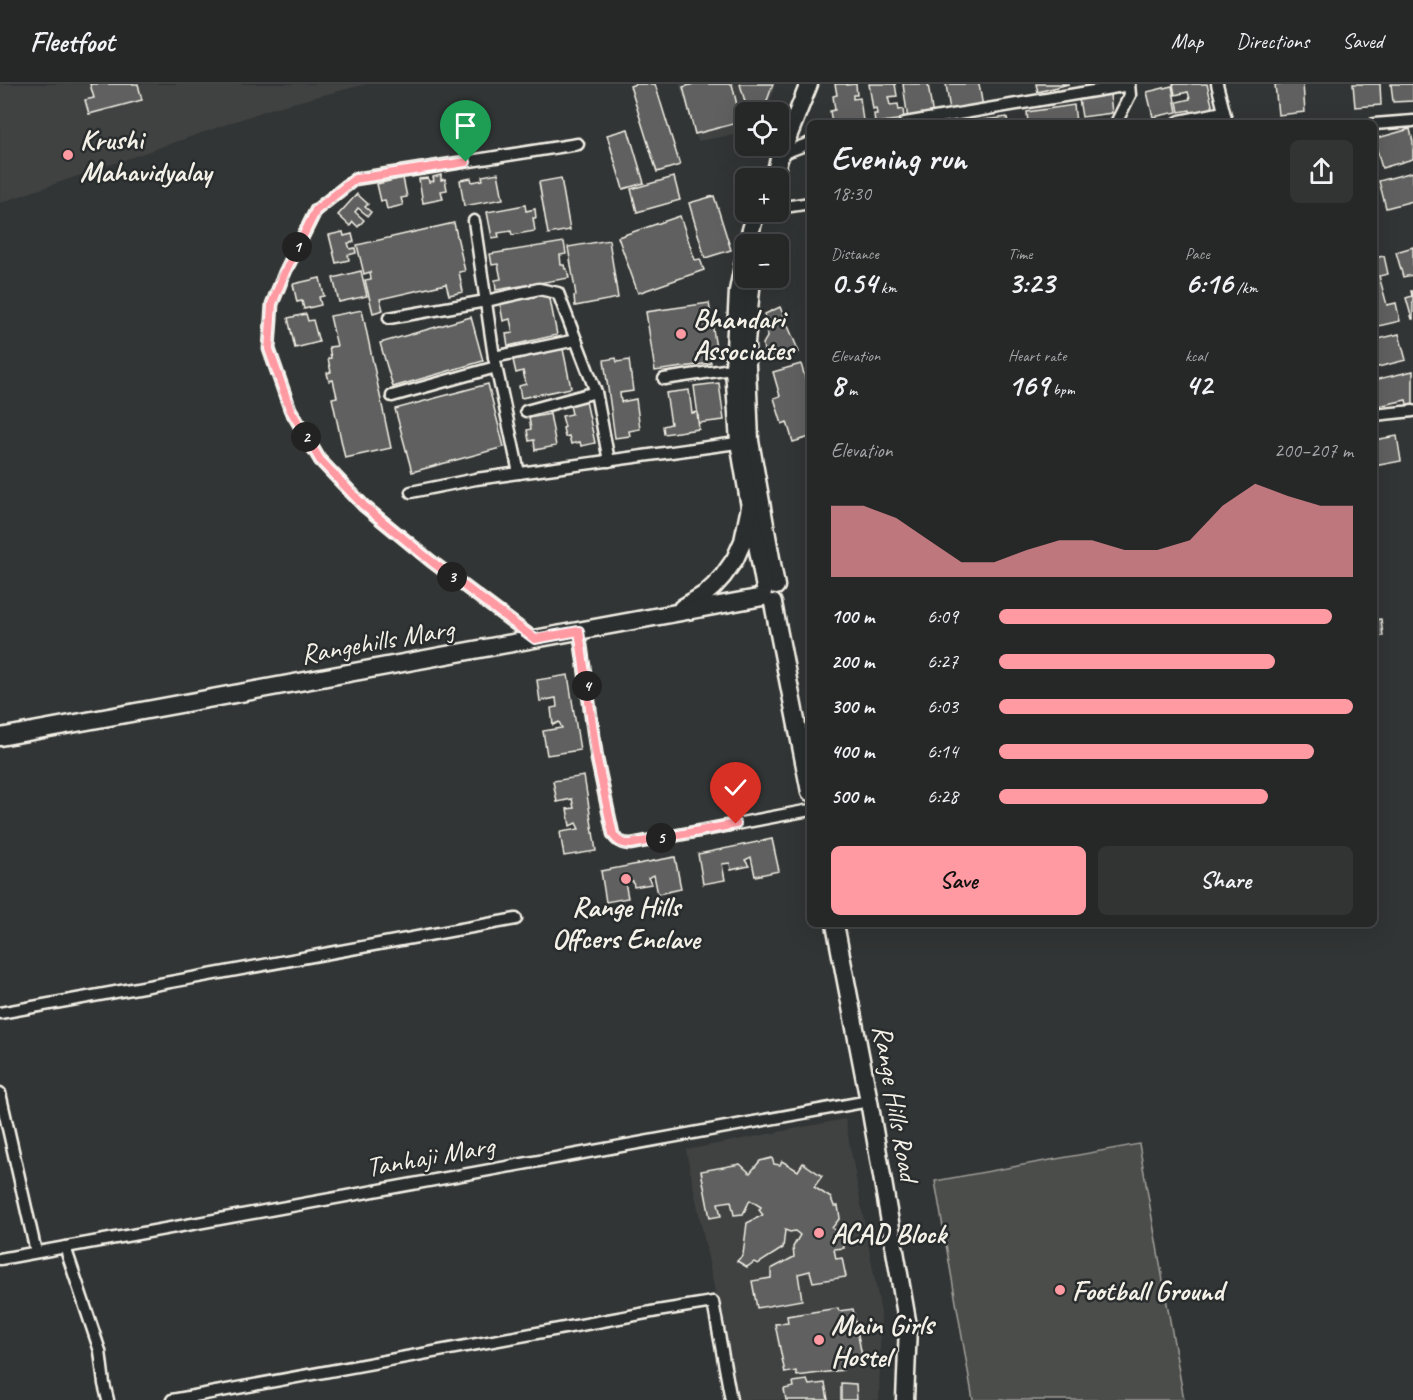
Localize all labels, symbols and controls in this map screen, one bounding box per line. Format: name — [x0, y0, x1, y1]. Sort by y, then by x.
text: Fleetfoot — [30, 24, 115, 59]
text: Map — [1171, 28, 1203, 54]
text: Directions — [1236, 28, 1309, 54]
text: Saved — [1342, 28, 1383, 54]
pin — [440, 100, 491, 162]
map controls — [735, 102, 789, 288]
button: locate — [735, 102, 789, 156]
icon: arrive — [449, 109, 482, 142]
place label: Krushi Mahavidyalay — [80, 122, 215, 189]
text: Evening run — [831, 137, 966, 179]
button: share — [1290, 140, 1353, 203]
marker: Krushi Mahavidyalay — [61, 148, 75, 162]
button: + — [735, 168, 789, 222]
text: 18:30 — [831, 181, 871, 206]
pin: 1 — [282, 232, 312, 262]
button: − — [735, 234, 789, 288]
text: 1 — [293, 237, 301, 257]
text: Distance — [831, 244, 879, 264]
text: Time — [1008, 244, 1032, 264]
text: Pace — [1185, 244, 1210, 264]
text: 0.54 — [831, 264, 877, 302]
text: 3:23 — [1008, 264, 1054, 302]
text: 6:16 — [1185, 264, 1233, 302]
text: km — [877, 278, 896, 298]
text: /km — [1233, 278, 1258, 298]
place label: Bhandari Associates — [693, 301, 796, 368]
marker: Bhandari Associates — [674, 327, 688, 341]
text: Elevation — [831, 346, 880, 366]
text: Heart rate — [1008, 346, 1066, 366]
text: kcal — [1185, 346, 1206, 366]
text: 8 — [831, 366, 845, 404]
text: 169 — [1008, 366, 1049, 404]
text: 42 — [1185, 366, 1212, 404]
text: m — [845, 380, 857, 400]
text: bpm — [1049, 380, 1075, 400]
pin: 2 — [291, 422, 321, 452]
text: 2 — [302, 427, 310, 447]
text: Elevation — [831, 438, 893, 463]
text: 200–207 m — [1274, 438, 1353, 463]
pin: 3 — [437, 562, 467, 592]
text: 3 — [448, 567, 456, 587]
text: 100 m — [831, 604, 874, 629]
text: 6:09 — [927, 604, 958, 629]
street label: Rangehills Marg — [298, 610, 458, 672]
text: 200 m — [831, 649, 874, 674]
text: 6:27 — [927, 649, 958, 674]
pin: 4 — [572, 671, 602, 701]
text: 4 — [583, 676, 591, 696]
text: 300 m — [831, 694, 874, 719]
text: 6:03 — [927, 694, 958, 719]
text: 400 m — [831, 739, 874, 764]
text: 6:14 — [927, 739, 958, 764]
pin — [710, 762, 761, 824]
icon: check — [719, 771, 752, 804]
text: 500 m — [831, 784, 874, 809]
text: 6:28 — [927, 784, 958, 809]
pin: 5 — [646, 823, 676, 853]
text: 5 — [658, 828, 664, 848]
button: Save — [831, 846, 1086, 915]
button: Share — [1098, 846, 1353, 915]
marker: Range Hills Offcers Enclave — [619, 872, 633, 886]
place label: Range Hills Offcers Enclave — [552, 889, 703, 956]
street label: Range Hills Road — [865, 1022, 928, 1188]
street label: Tanhaji Marg — [363, 1127, 499, 1184]
place label: ACAD Block — [831, 1216, 948, 1251]
marker: ACAD Block — [812, 1226, 826, 1240]
place label: Football Ground — [1072, 1273, 1228, 1308]
marker: Football Ground — [1053, 1283, 1067, 1297]
place label: Main Girls Hostel — [831, 1307, 937, 1374]
marker: Main Girls Hostel — [812, 1333, 826, 1347]

